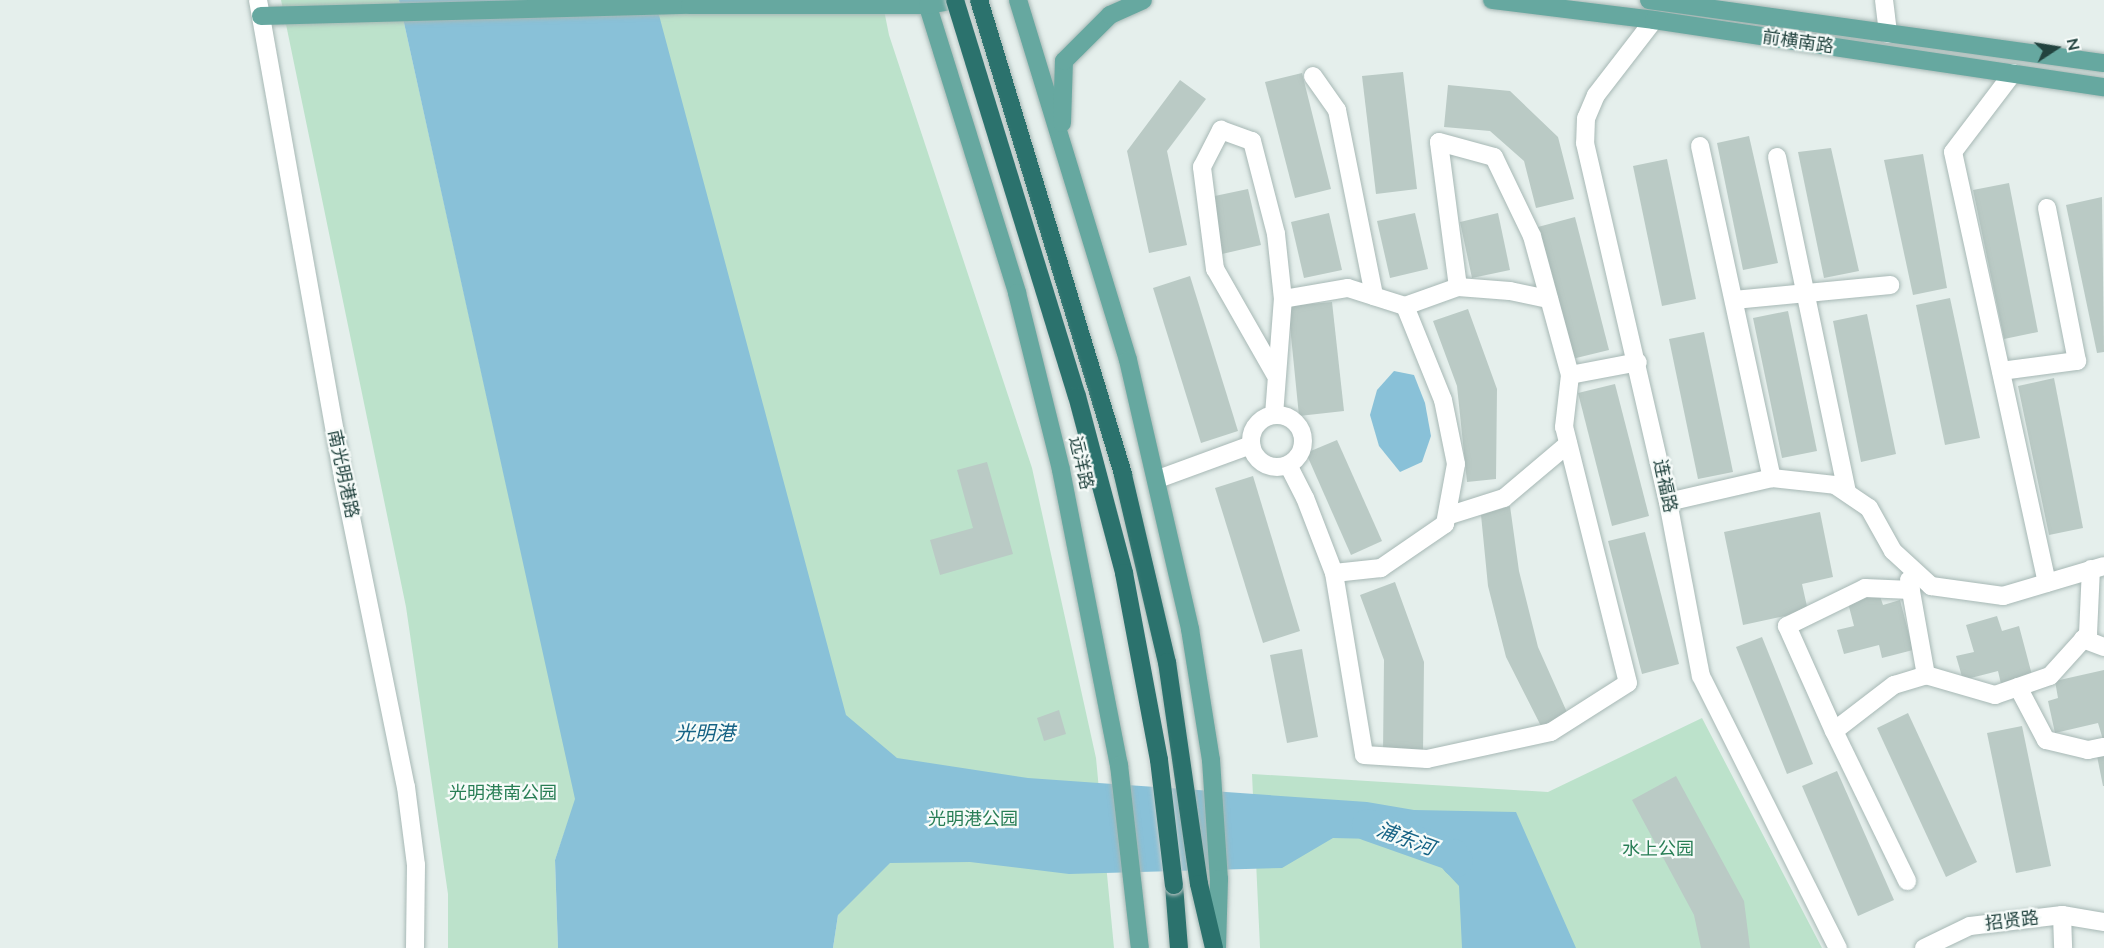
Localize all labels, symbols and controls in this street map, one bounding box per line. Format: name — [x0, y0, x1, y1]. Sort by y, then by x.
north arrow — [2026, 18, 2086, 78]
street label: 前横南路 — [1761, 26, 1835, 58]
text: N — [2063, 36, 2085, 52]
street label: 南光明港路 — [323, 428, 363, 520]
street label: 远洋路 — [1064, 434, 1098, 492]
street label: 连福路 — [1649, 457, 1681, 515]
water label: 光明港 — [675, 720, 735, 744]
park label: 光明港南公园 — [449, 782, 557, 804]
park label: 光明港公园 — [928, 808, 1018, 830]
water label: 浦东河 — [1374, 816, 1438, 860]
park label: 水上公园 — [1622, 838, 1694, 860]
street label: 招贤路 — [1984, 907, 2040, 935]

